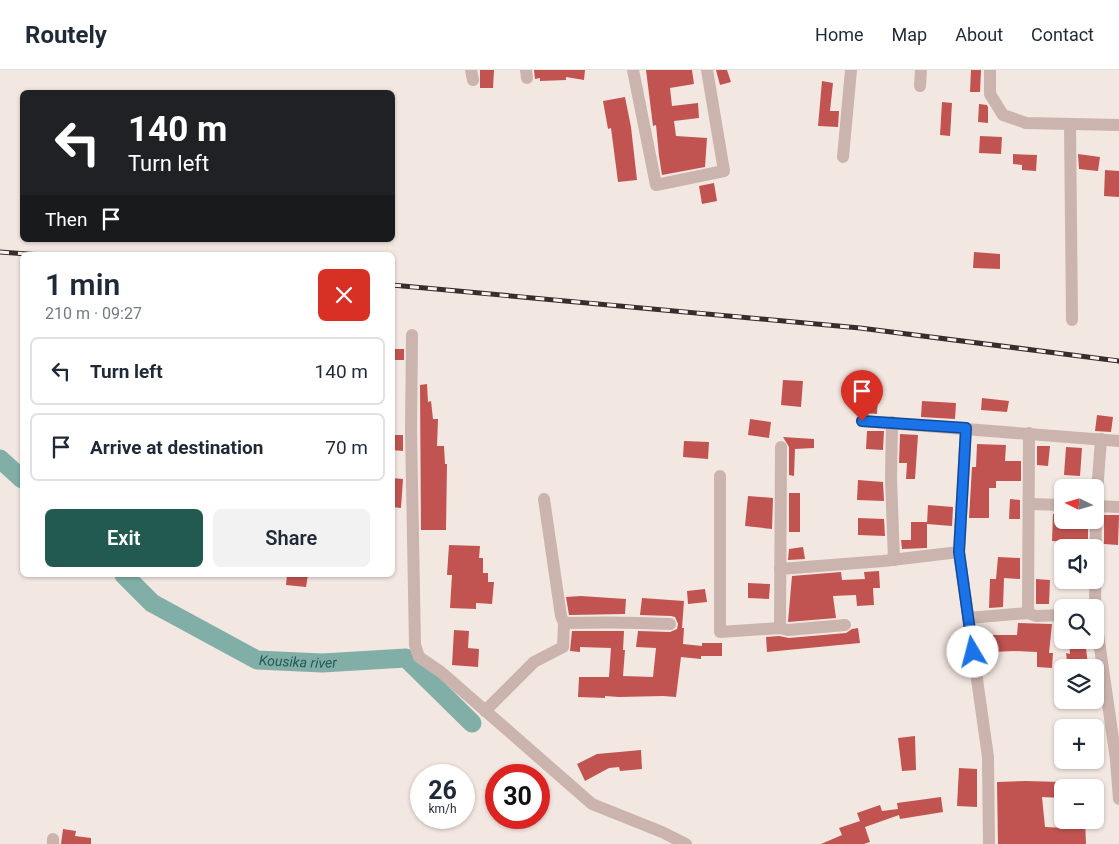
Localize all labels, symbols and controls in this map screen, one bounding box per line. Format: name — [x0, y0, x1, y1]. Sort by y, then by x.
text: Routely — [25, 21, 107, 49]
text: Home — [815, 24, 864, 45]
text: Map — [892, 24, 927, 45]
text: About — [955, 24, 1003, 45]
text: Contact — [1031, 24, 1094, 45]
text: 140 m — [128, 109, 227, 150]
icon: left — [45, 110, 110, 175]
text: Turn left — [128, 151, 209, 176]
icon: arrive — [97, 205, 125, 233]
text: Then — [45, 208, 87, 231]
text: 1 min — [45, 267, 120, 302]
button: close — [318, 269, 370, 321]
text: 210 m · 09:27 — [45, 304, 142, 323]
icon: left — [47, 357, 75, 385]
text: Turn left — [90, 360, 163, 383]
text: 140 m — [315, 360, 368, 383]
pin — [841, 370, 883, 421]
icon: arrive — [848, 377, 876, 405]
icon: arrive — [47, 433, 75, 461]
text: Arrive at destination — [90, 436, 263, 459]
text: 70 m — [325, 436, 368, 459]
north arrow — [1054, 479, 1104, 529]
map controls — [1054, 479, 1104, 829]
button: Exit — [45, 509, 203, 567]
button: Share — [213, 509, 370, 567]
button: sound — [1054, 539, 1104, 589]
button: search — [1054, 599, 1104, 649]
position arrow — [946, 625, 998, 677]
water label: Kousika river — [259, 652, 338, 671]
button: layers — [1054, 659, 1104, 709]
button: + — [1054, 719, 1104, 769]
speed limit sign: 30 — [485, 764, 550, 829]
text: 26 — [428, 776, 457, 805]
button: − — [1054, 779, 1104, 829]
text: km/h — [428, 802, 457, 816]

